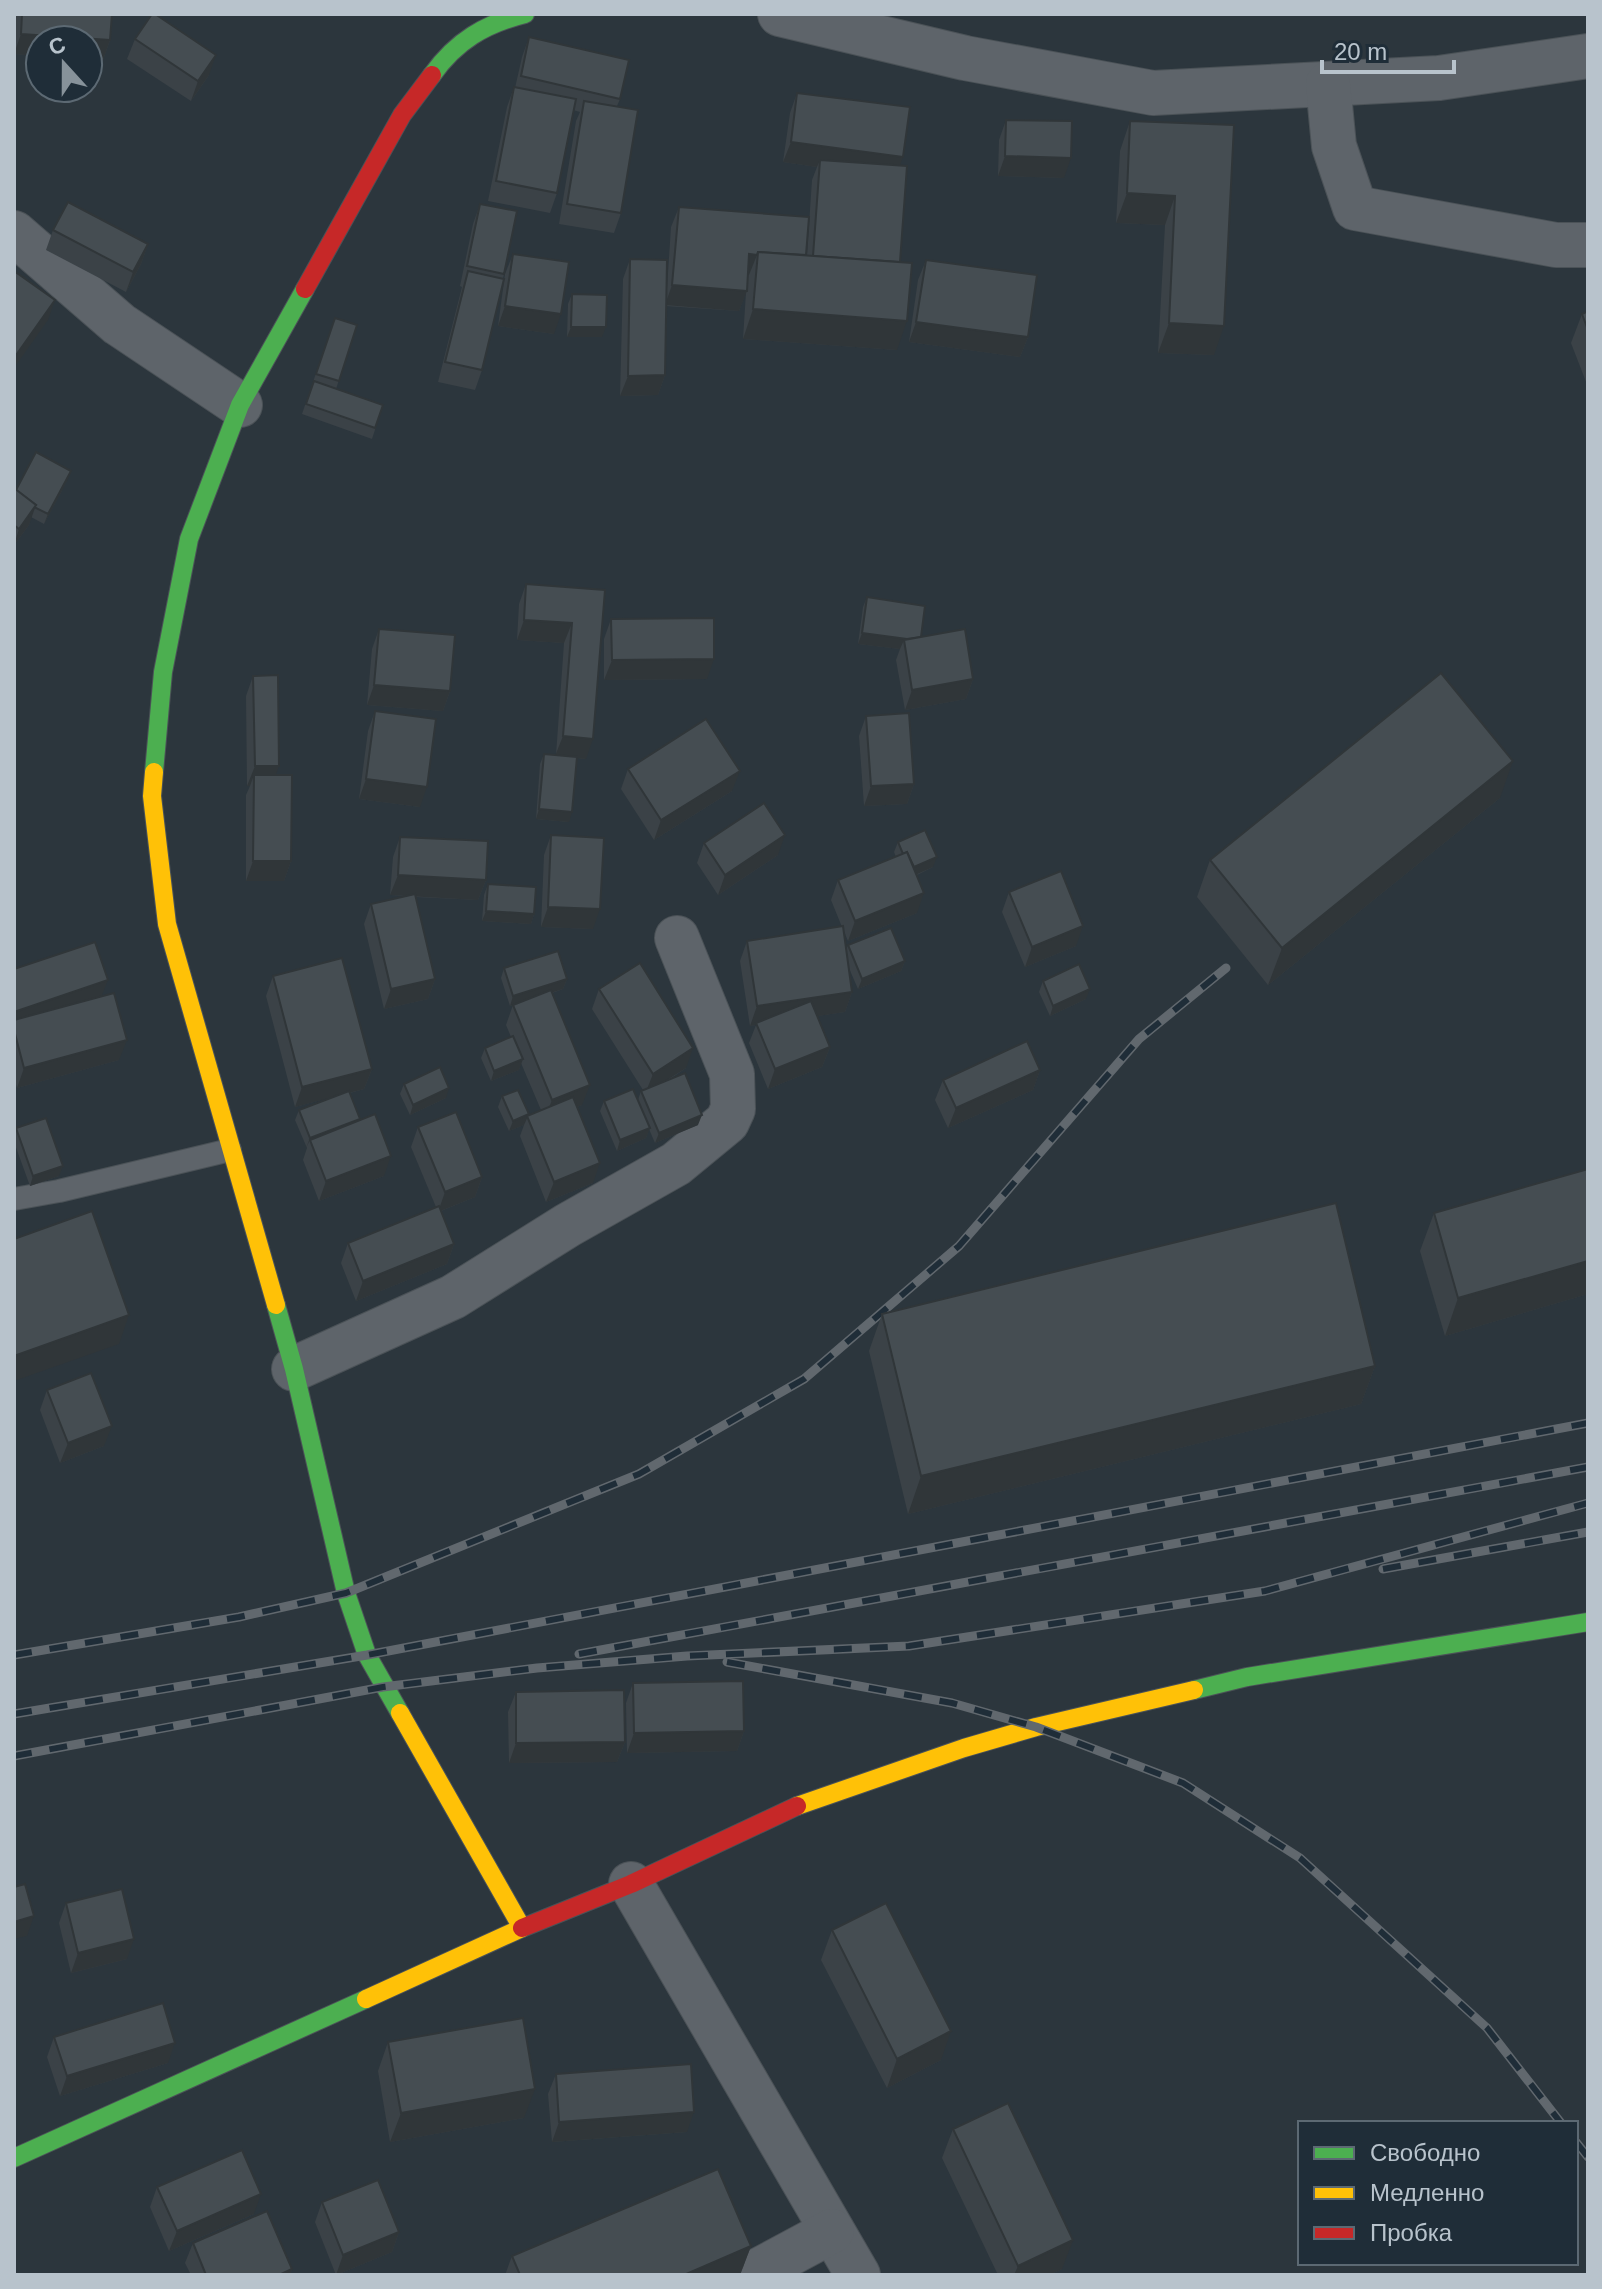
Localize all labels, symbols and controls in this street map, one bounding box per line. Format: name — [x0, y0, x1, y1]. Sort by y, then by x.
north arrow — [24, 24, 104, 104]
scale bar — [1322, 24, 1454, 74]
text: С — [45, 31, 69, 60]
text: 20 m — [1334, 38, 1387, 65]
legend — [1298, 2121, 1578, 2265]
text: Свободно — [1370, 2139, 1480, 2166]
text: Медленно — [1370, 2179, 1484, 2206]
text: Пробка — [1370, 2219, 1453, 2246]

